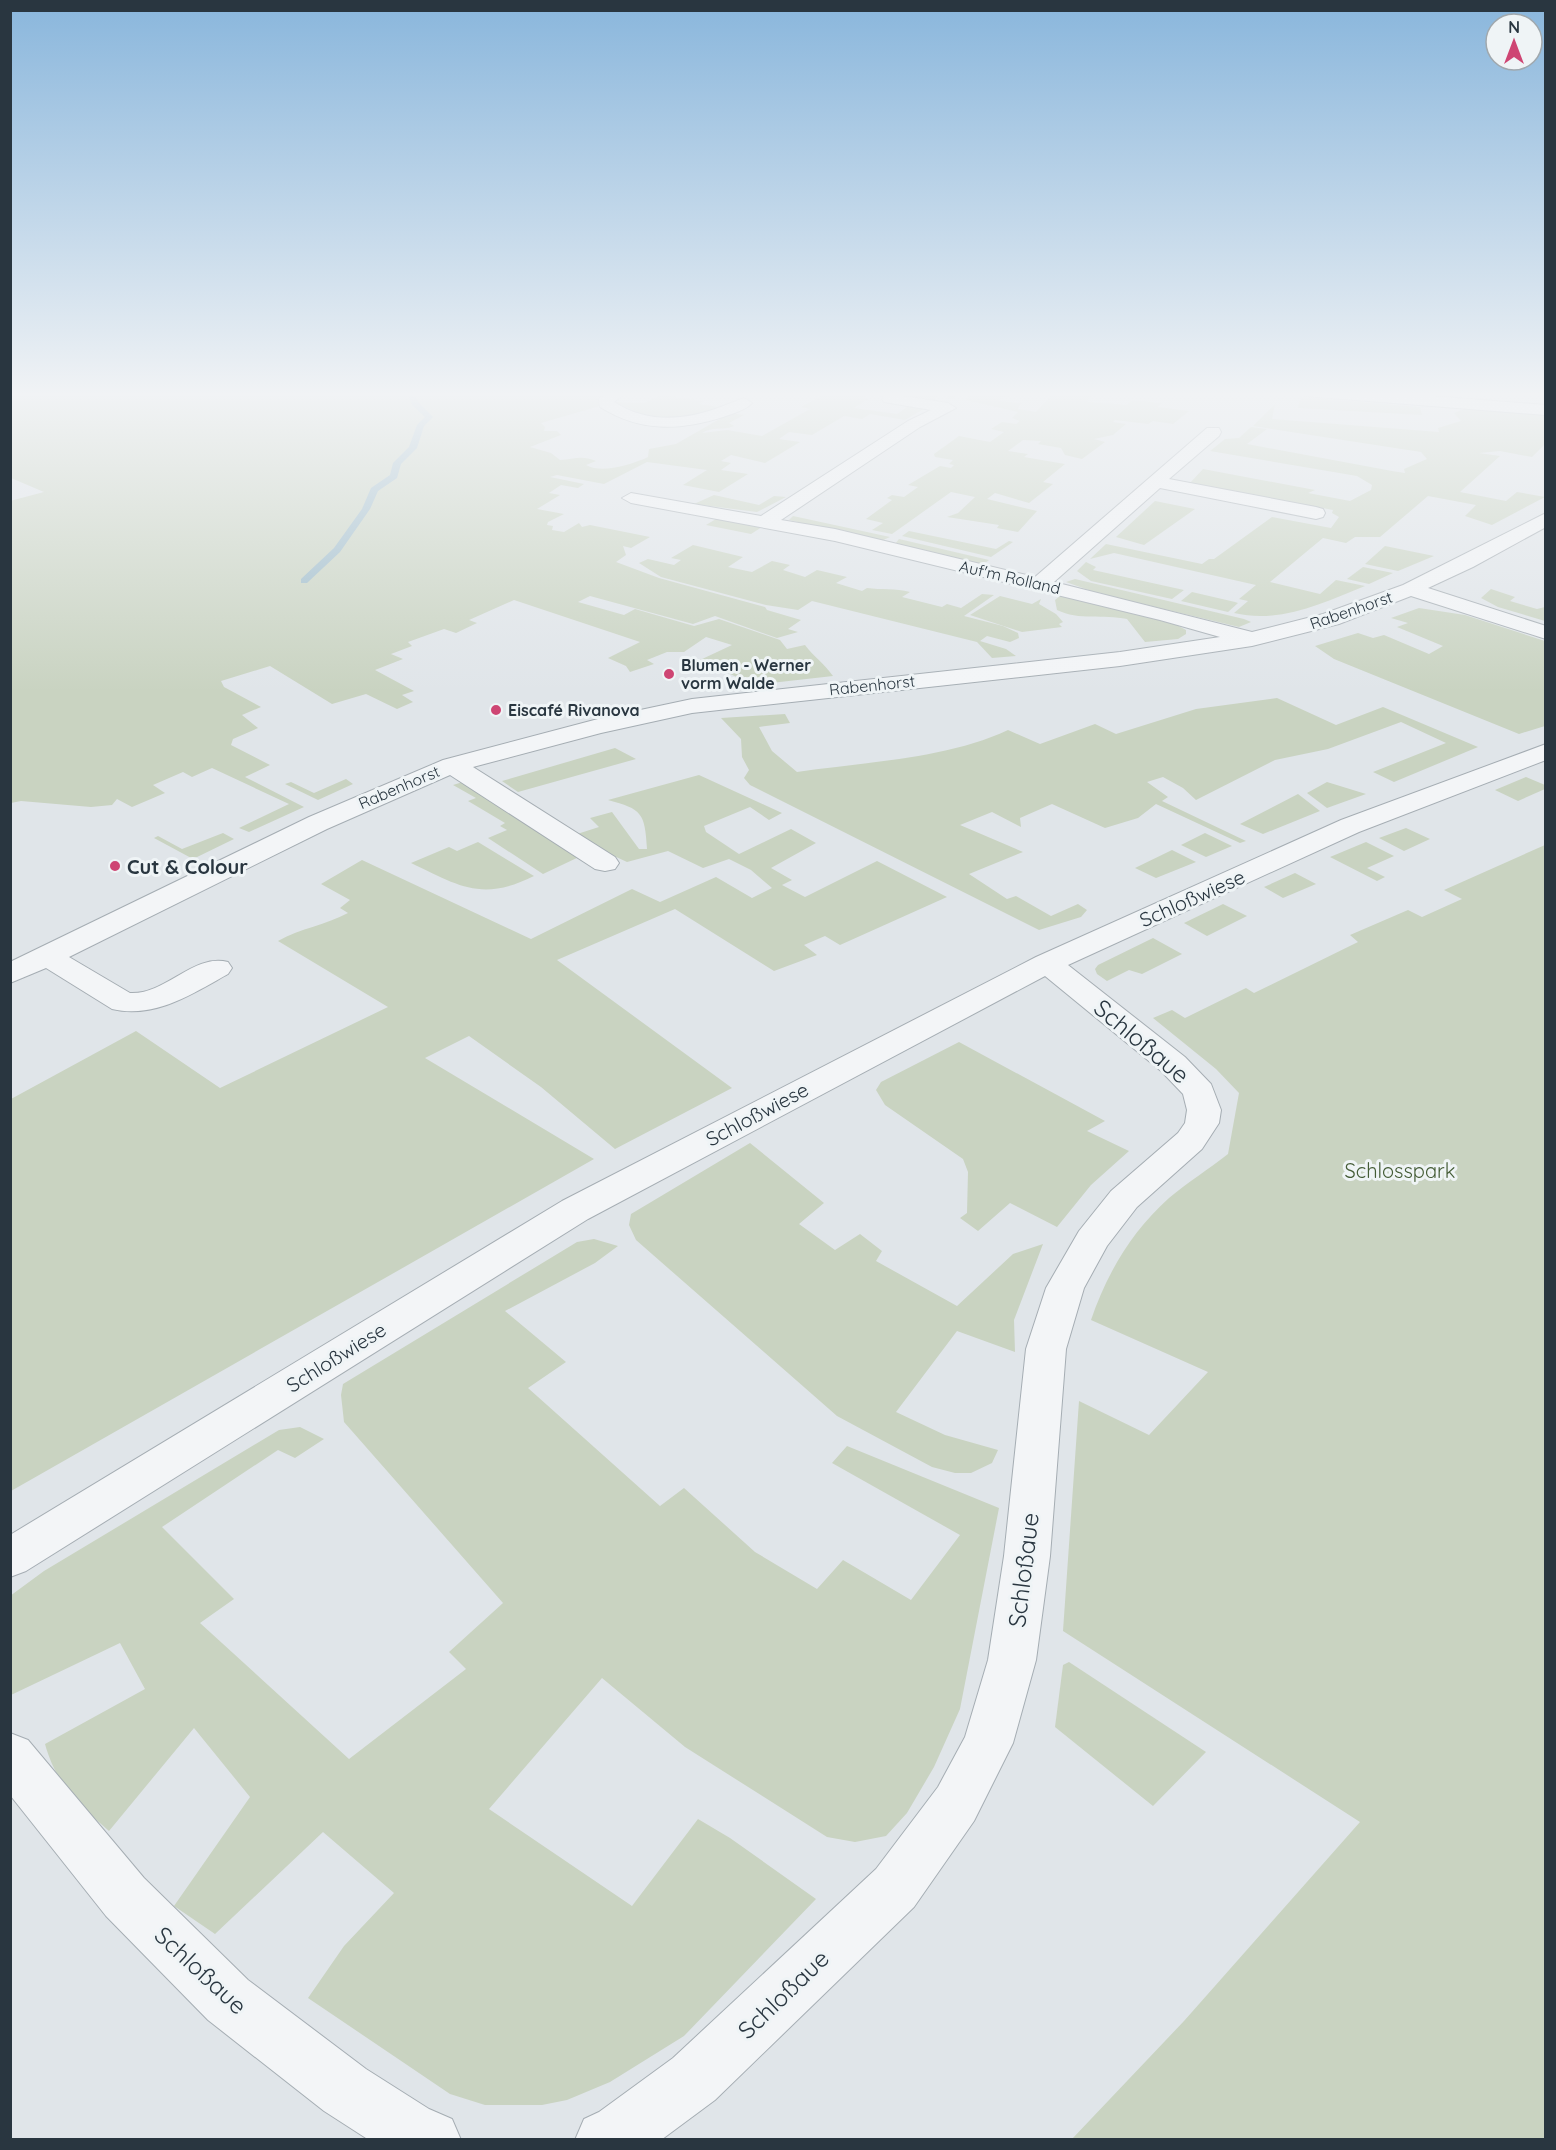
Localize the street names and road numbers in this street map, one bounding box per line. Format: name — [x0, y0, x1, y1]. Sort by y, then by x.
street label: Auf'm Rolland — [957, 556, 1063, 598]
street label: Rabenhorst — [1307, 586, 1395, 634]
street label: Rabenhorst — [828, 671, 916, 699]
street label: Rabenhorst — [355, 761, 443, 813]
street label: Schloßwiese — [1135, 864, 1249, 932]
street label: Schloßaue — [1088, 992, 1196, 1090]
street label: Schloßwiese — [701, 1076, 813, 1152]
street label: Schloßwiese — [282, 1316, 390, 1398]
street label: Schloßaue — [1001, 1511, 1045, 1629]
street label: Schloßaue — [149, 1920, 253, 2020]
street label: Schloßaue — [731, 1943, 835, 2045]

